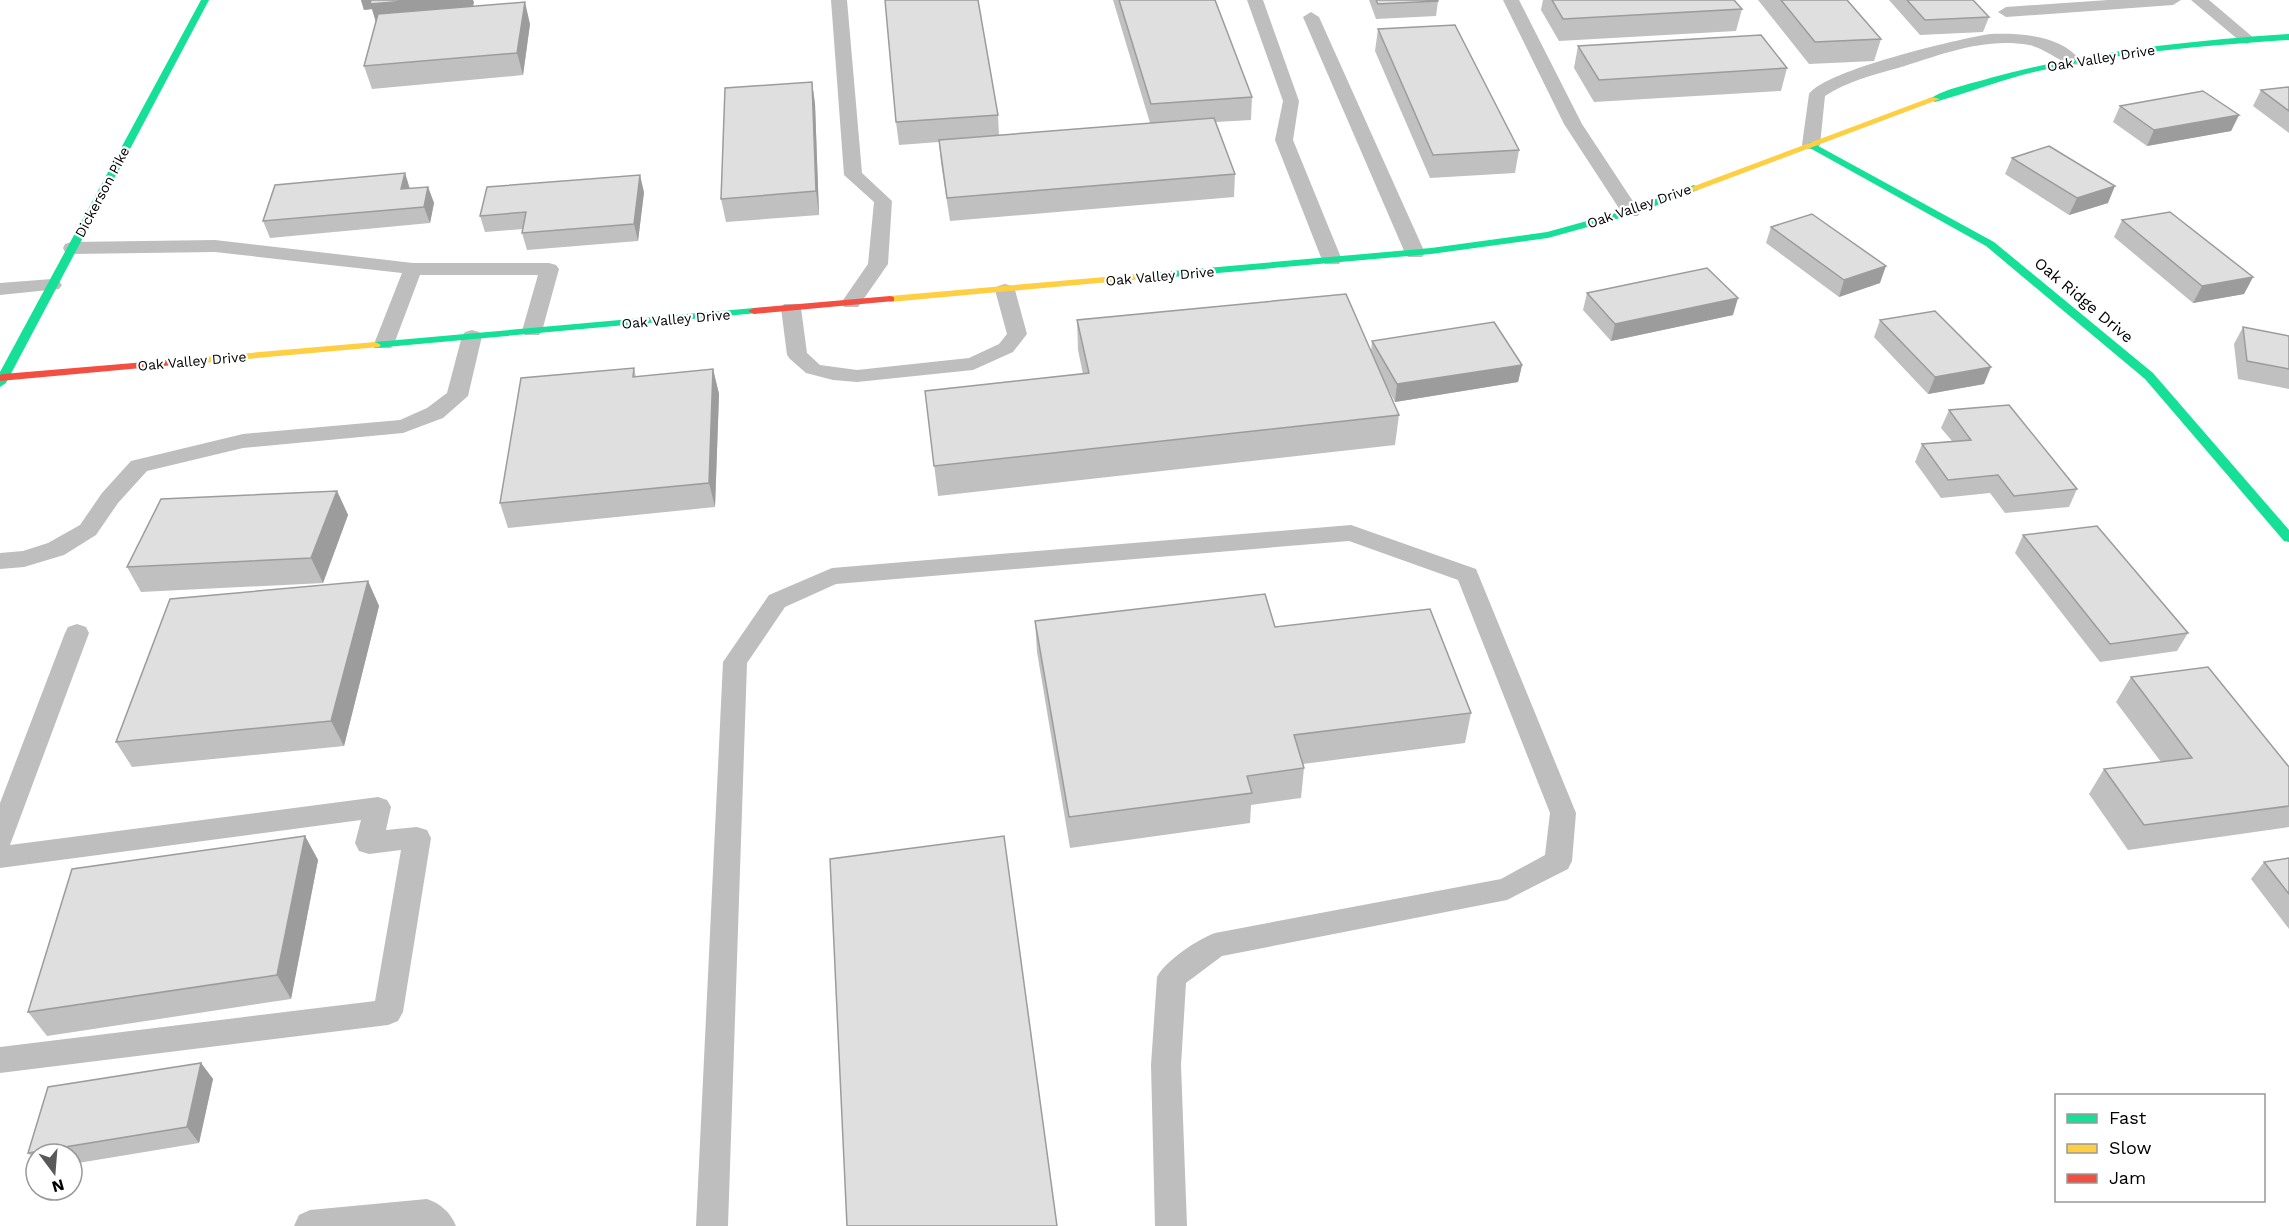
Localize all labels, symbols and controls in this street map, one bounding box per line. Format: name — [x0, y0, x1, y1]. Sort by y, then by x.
street label: Oak Valley Drive — [2046, 42, 2156, 74]
street label: Dickerson Pike — [71, 144, 133, 240]
street label: Oak Valley Drive — [1585, 181, 1693, 231]
street label: Oak Ridge Drive — [2031, 253, 2137, 347]
street label: Oak Valley Drive — [1105, 263, 1215, 289]
street label: Oak Valley Drive — [621, 306, 731, 332]
street label: Oak Valley Drive — [137, 348, 247, 374]
legend — [2055, 1094, 2265, 1202]
text: Fast — [2109, 1107, 2147, 1128]
text: Slow — [2109, 1137, 2152, 1158]
north arrow — [24, 1142, 84, 1202]
text: Jam — [2109, 1167, 2146, 1188]
text: N — [50, 1175, 66, 1197]

